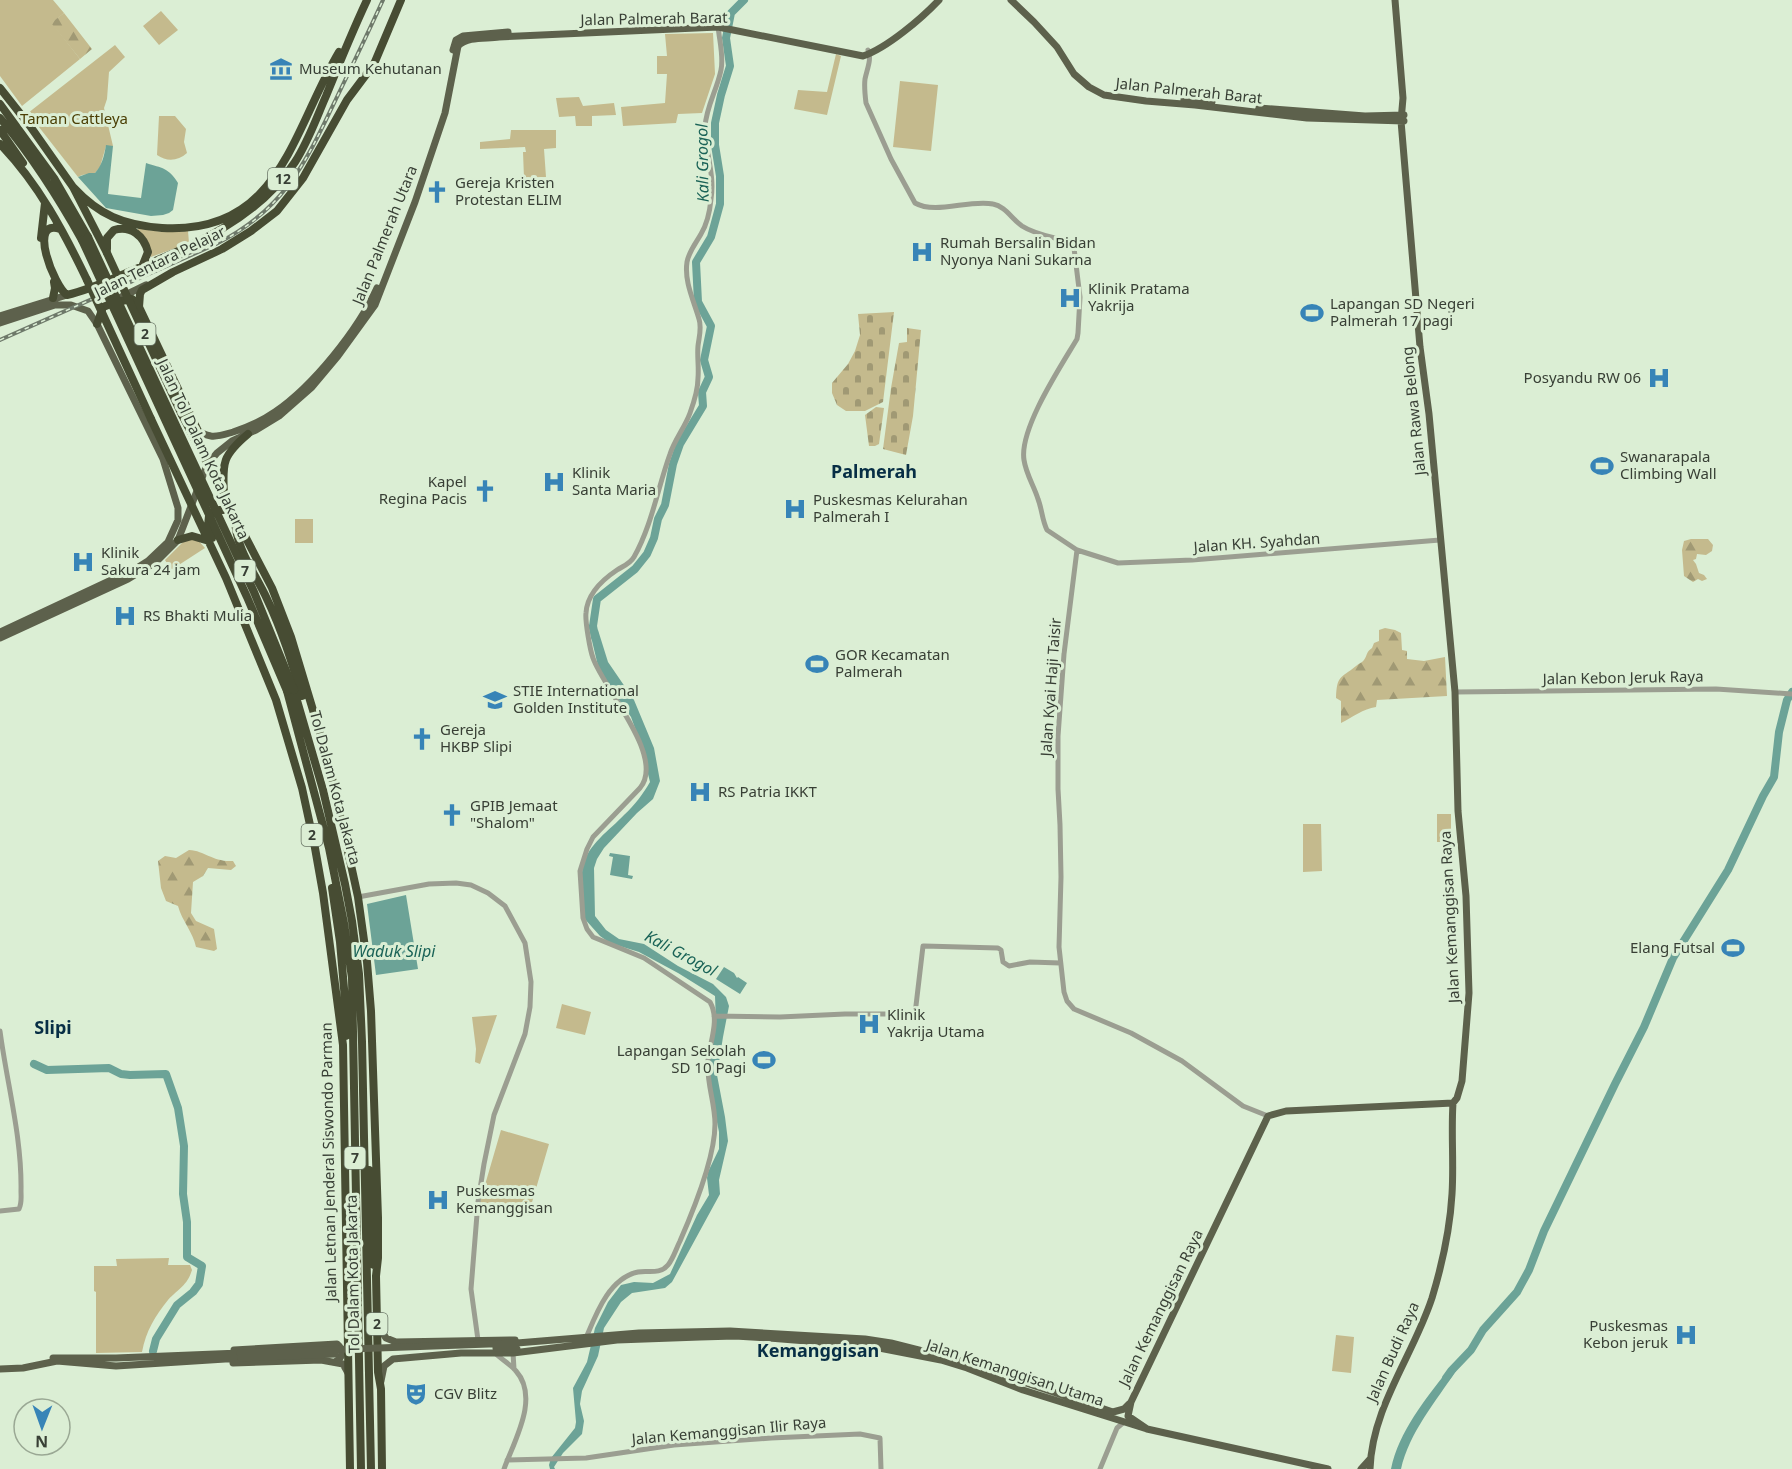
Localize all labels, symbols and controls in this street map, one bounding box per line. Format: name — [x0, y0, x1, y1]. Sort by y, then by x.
street label: Jalan Palmerah Barat — [578, 7, 728, 29]
museum icon: Museum Kehutanan — [268, 56, 294, 82]
place label: Museum Kehutanan — [299, 58, 442, 78]
street label: Jalan Palmerah Barat — [1113, 72, 1264, 108]
park label: Taman Cattleya — [20, 108, 128, 128]
water label: Kali Grogol — [690, 123, 714, 203]
street label: Jalan Palmerah Utara — [346, 162, 421, 309]
road number: 12 — [268, 168, 298, 190]
place label: Gereja Kristen Protestan ELIM — [455, 172, 562, 209]
church icon: Gereja Kristen Protestan ELIM — [424, 179, 450, 205]
street label: Jalan Tentara Pelajar — [89, 221, 228, 302]
place label: Rumah Bersalin Bidan Nyonya Nani Sukarna — [940, 232, 1096, 269]
hospital icon: Rumah Bersalin Bidan Nyonya Nani Sukarna — [909, 239, 935, 265]
place label: Klinik Pratama Yakrija — [1088, 278, 1190, 315]
hospital icon: Klinik Pratama Yakrija — [1057, 285, 1083, 311]
place label: Lapangan SD Negeri Palmerah 17 pagi — [1330, 293, 1475, 330]
sports icon: Lapangan SD Negeri Palmerah 17 pagi — [1299, 300, 1325, 326]
road number: 2 — [134, 323, 156, 345]
street label: Jalan Rawa Belong — [1396, 346, 1430, 479]
street label: Jalan Tol Dalam Kota Jakarta — [152, 353, 255, 542]
hospital icon: Posyandu RW 06 — [1646, 365, 1672, 391]
place label: Posyandu RW 06 — [1524, 367, 1641, 387]
place label: Swanarapala Climbing Wall — [1620, 446, 1717, 483]
sports icon: Swanarapala Climbing Wall — [1589, 453, 1615, 479]
district label: Palmerah — [831, 459, 917, 483]
place label: Klinik Santa Maria — [572, 462, 656, 499]
hospital icon: Klinik Santa Maria — [541, 469, 567, 495]
place label: Kapel Regina Pacis — [379, 471, 467, 508]
church icon: Kapel Regina Pacis — [472, 478, 498, 504]
place label: Puskesmas Kelurahan Palmerah I — [813, 489, 968, 526]
hospital icon: Puskesmas Kelurahan Palmerah I — [782, 496, 808, 522]
street label: Jalan KH. Syahdan — [1191, 528, 1321, 557]
place label: Klinik Sakura 24 jam — [101, 542, 201, 579]
hospital icon: Klinik Sakura 24 jam — [70, 549, 96, 575]
road number: 7 — [234, 560, 256, 582]
hospital icon: RS Bhakti Mulia — [112, 603, 138, 629]
place label: RS Bhakti Mulia — [143, 605, 252, 625]
street label: Jalan Kyai Haji Taisir — [1035, 617, 1065, 759]
place label: GOR Kecamatan Palmerah — [835, 644, 950, 681]
sports icon: GOR Kecamatan Palmerah — [804, 651, 830, 677]
street label: Jalan Kebon Jeruk Raya — [1540, 666, 1704, 688]
place label: STIE International Golden Institute — [513, 680, 639, 717]
school or university icon: STIE International Golden Institute — [482, 687, 508, 713]
street label: Tol Dalam Kota Jakarta — [306, 708, 366, 867]
place label: Gereja HKBP Slipi — [440, 719, 512, 756]
church icon: Gereja HKBP Slipi — [409, 726, 435, 752]
hospital icon: RS Patria IKKT — [687, 779, 713, 805]
place label: RS Patria IKKT — [718, 781, 817, 801]
place label: GPIB Jemaat "Shalom" — [470, 795, 558, 832]
church icon: GPIB Jemaat "Shalom" — [439, 802, 465, 828]
road number: 2 — [302, 824, 322, 846]
street label: Jalan Kemanggisan Raya — [1435, 830, 1464, 1006]
water label: Kali Grogol — [641, 925, 722, 982]
sports icon: Elang Futsal — [1720, 935, 1746, 961]
place label: Elang Futsal — [1630, 937, 1715, 957]
water label: Waduk Slipi — [353, 940, 436, 962]
place label: Klinik Yakrija Utama — [887, 1004, 985, 1041]
hospital icon: Klinik Yakrija Utama — [856, 1011, 882, 1037]
district label: Slipi — [34, 1015, 72, 1039]
street label: Jalan Letnan Jenderal Siswondo Parman — [316, 1022, 340, 1304]
place label: Lapangan Sekolah SD 10 Pagi — [617, 1040, 746, 1077]
sports icon: Lapangan Sekolah SD 10 Pagi — [751, 1047, 777, 1073]
road number: 7 — [344, 1147, 366, 1169]
place label: Puskesmas Kemanggisan — [456, 1180, 553, 1217]
hospital icon: Puskesmas Kemanggisan — [425, 1187, 451, 1213]
street label: Tol Dalam Kota Jakarta — [341, 1194, 363, 1354]
street label: Jalan Kemanggisan Raya — [1112, 1226, 1207, 1391]
street label: Jalan Budi Raya — [1360, 1298, 1423, 1407]
road number: 2 — [366, 1313, 388, 1335]
place label: Puskesmas Kebon jeruk — [1583, 1315, 1668, 1352]
hospital icon: Puskesmas Kebon jeruk — [1673, 1322, 1699, 1348]
street label: Jalan Kemanggisan Utama — [922, 1333, 1107, 1410]
district label: Kemanggisan — [757, 1338, 879, 1362]
theatre icon: CGV Blitz — [403, 1381, 429, 1407]
place label: CGV Blitz — [434, 1383, 497, 1403]
north arrow — [12, 1397, 72, 1457]
street label: Jalan Kemanggisan Ilir Raya — [629, 1412, 827, 1449]
text: N — [35, 1431, 48, 1453]

